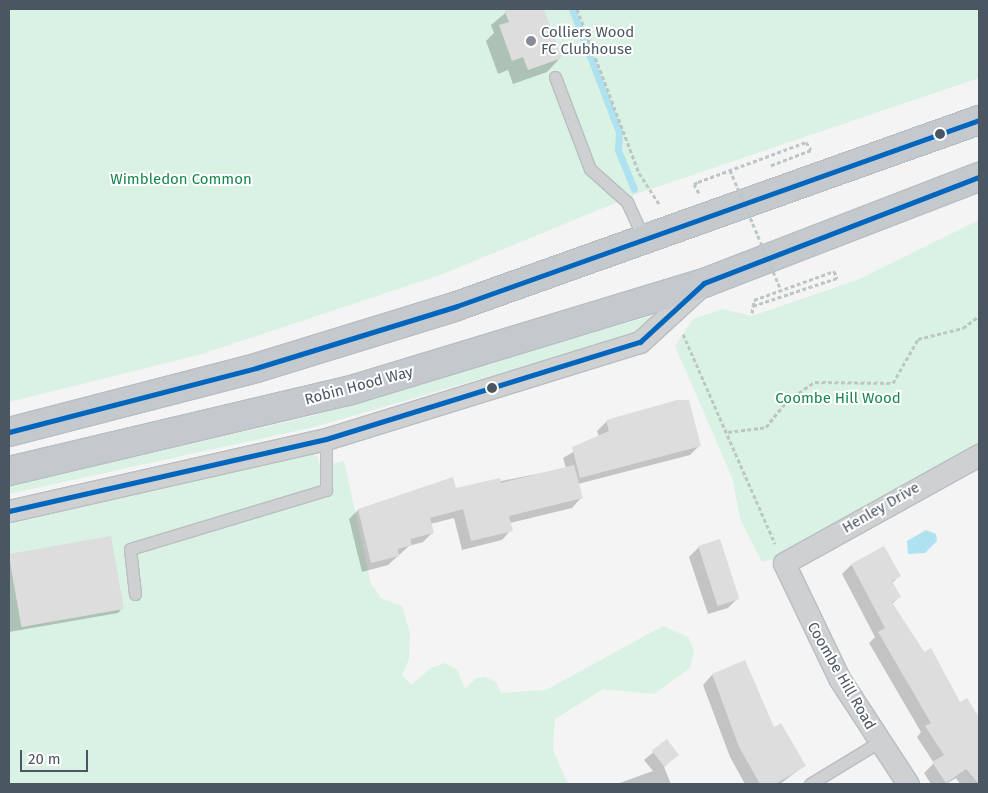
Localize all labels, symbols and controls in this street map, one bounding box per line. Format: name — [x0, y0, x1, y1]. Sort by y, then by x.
place label: Colliers Wood FC Clubhouse — [541, 23, 634, 58]
marker: Colliers Wood FC Clubhouse — [525, 35, 537, 47]
unlabelled marker — [935, 129, 945, 139]
park label: Wimbledon Common — [110, 171, 252, 189]
street label: Robin Hood Way — [303, 363, 415, 409]
unlabelled marker — [487, 383, 497, 393]
park label: Coombe Hill Wood — [775, 390, 901, 408]
street label: Henley Drive — [839, 479, 923, 537]
street label: Coombe Hill Road — [803, 619, 879, 733]
scale bar — [22, 740, 90, 772]
text: 20 m — [28, 750, 61, 768]

